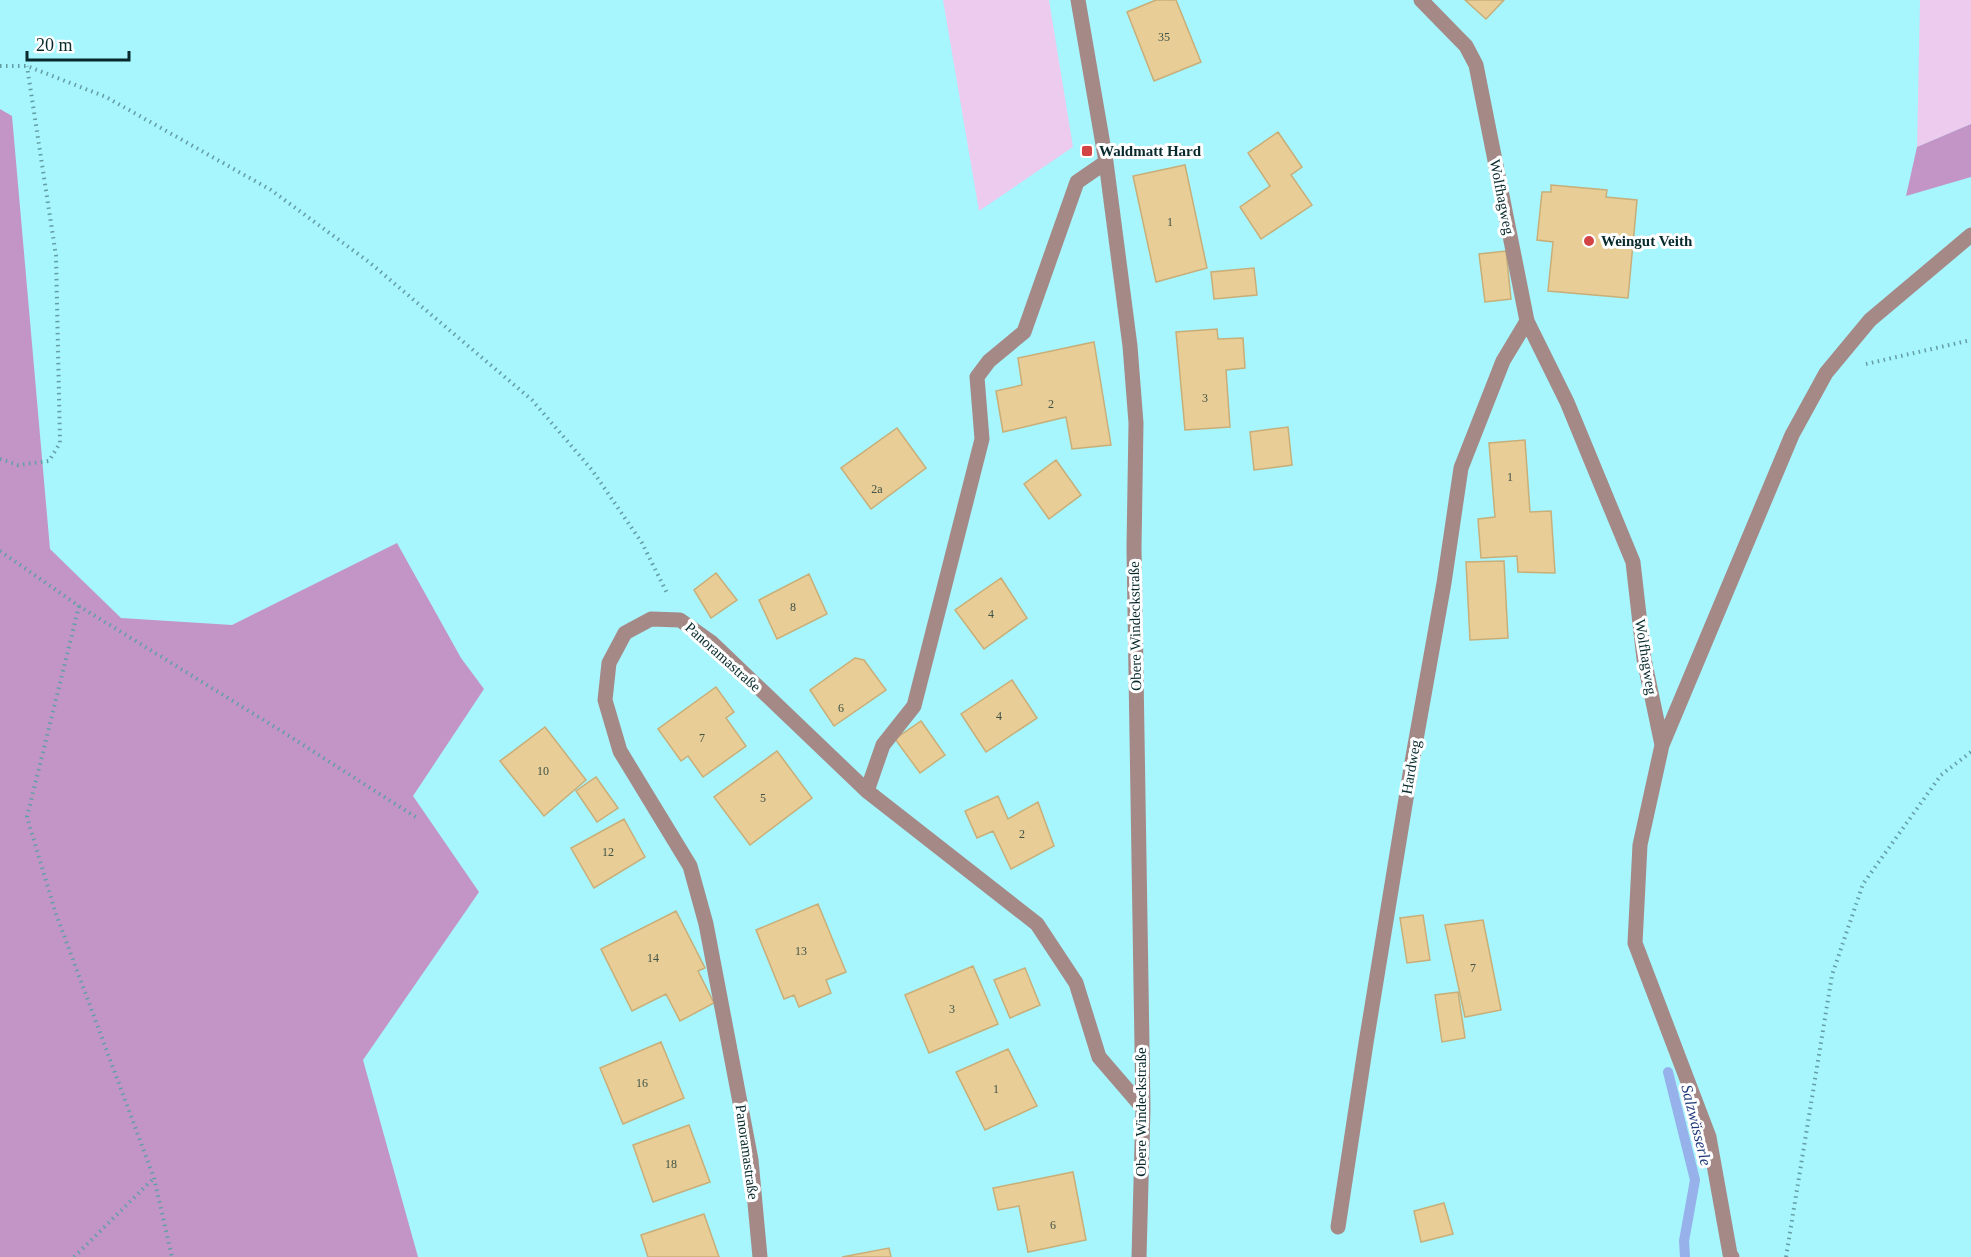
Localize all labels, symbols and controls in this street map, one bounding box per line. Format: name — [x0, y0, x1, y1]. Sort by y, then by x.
scale bar — [27, 24, 129, 62]
house number: 35 — [1158, 30, 1170, 44]
text: 20 m — [36, 35, 73, 55]
place label: Waldmatt Hard — [1099, 143, 1202, 159]
marker: Waldmatt Hard — [1080, 144, 1094, 158]
street label: Wolfhagweg — [1487, 158, 1517, 236]
house number: 1 — [1167, 215, 1173, 229]
place label: Weingut Veith — [1601, 233, 1693, 249]
marker: Weingut Veith — [1582, 234, 1596, 248]
house number: 3 — [1202, 391, 1208, 405]
house number: 2 — [1048, 397, 1054, 411]
house number: 1 — [1507, 470, 1513, 484]
house number: 2a — [871, 482, 883, 496]
street label: Obere Windeckstraße — [1126, 561, 1144, 691]
house number: 8 — [790, 600, 796, 614]
house number: 4 — [988, 607, 994, 621]
street label: Wolfhagweg — [1632, 618, 1660, 696]
street label: Panoramastraße — [682, 619, 764, 695]
house number: 6 — [838, 701, 844, 715]
house number: 4 — [996, 709, 1002, 723]
house number: 7 — [699, 731, 705, 745]
street label: Hardweg — [1398, 738, 1424, 795]
house number: 10 — [537, 764, 549, 778]
house number: 5 — [760, 791, 766, 805]
house number: 2 — [1019, 827, 1025, 841]
house number: 12 — [602, 845, 614, 859]
house number: 13 — [795, 944, 807, 958]
house number: 14 — [647, 951, 659, 965]
house number: 7 — [1470, 961, 1476, 975]
house number: 3 — [949, 1002, 955, 1016]
street label: Obere Windeckstraße — [1133, 1047, 1149, 1177]
house number: 16 — [636, 1076, 648, 1090]
house number: 1 — [993, 1082, 999, 1096]
water label: Salzwässerle — [1678, 1083, 1715, 1167]
street label: Panoramastraße — [732, 1103, 762, 1201]
house number: 18 — [665, 1157, 677, 1171]
house number: 6 — [1050, 1218, 1056, 1232]

